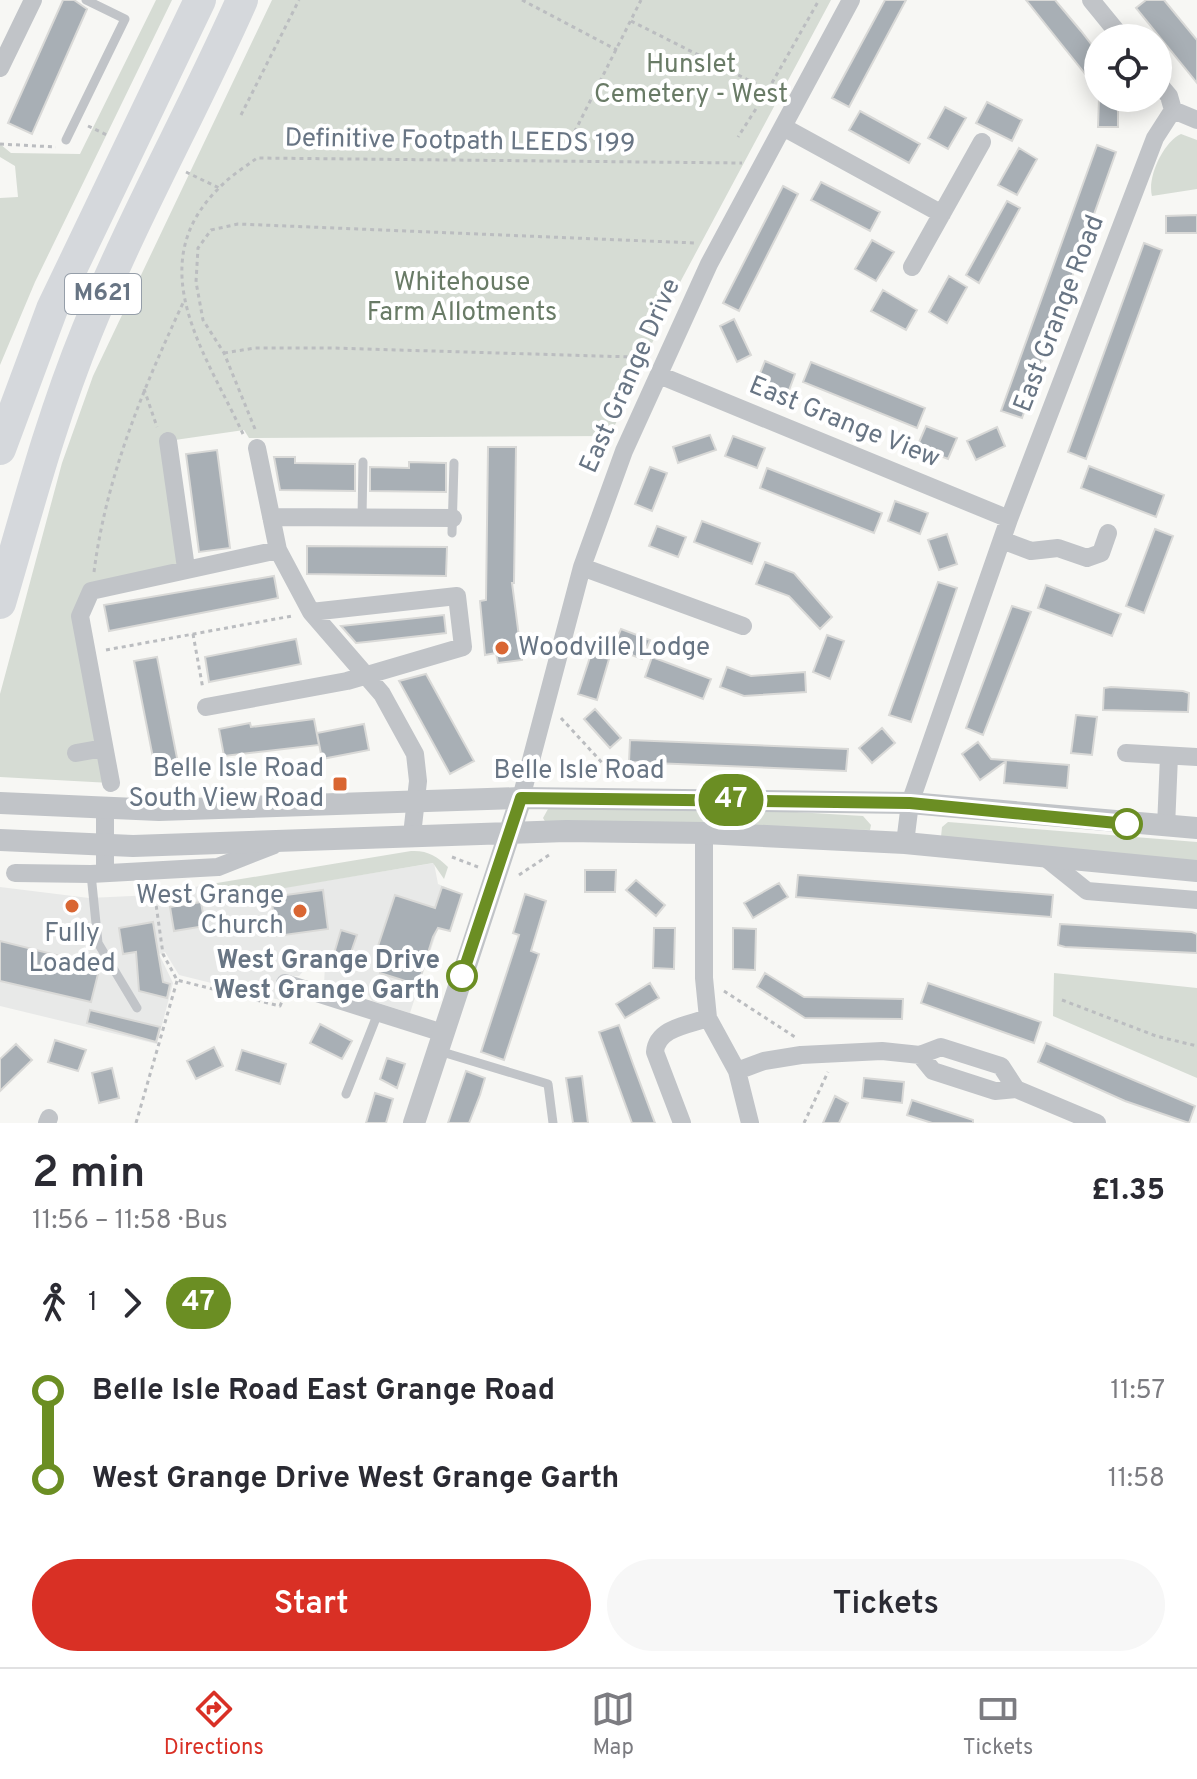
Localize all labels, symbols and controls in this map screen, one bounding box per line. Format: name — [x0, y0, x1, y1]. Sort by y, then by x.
map controls — [1084, 24, 1172, 112]
button: locate — [1084, 24, 1172, 112]
park label: Hunslet Cemetery - West — [594, 49, 788, 112]
street label: Definitive Footpath LEEDS 199 — [284, 122, 636, 162]
street label: East Grange Road — [1007, 211, 1113, 417]
park label: Whitehouse Farm Allotments — [367, 267, 557, 330]
street label: East Grange Drive — [573, 273, 689, 479]
road number: M621 — [65, 274, 141, 314]
street label: East Grange View — [744, 370, 944, 476]
place label: Woodville Lodge — [518, 632, 710, 665]
marker: Woodville Lodge — [493, 639, 511, 657]
place label: Belle Isle Road South View Road — [129, 753, 324, 816]
street label: Belle Isle Road — [493, 755, 665, 788]
line badge: 47 — [695, 774, 767, 826]
marker: Belle Isle Road South View Road — [331, 775, 349, 793]
text: 47 — [714, 782, 748, 818]
unlabelled marker — [1112, 809, 1142, 839]
place label: West Grange Church — [136, 880, 284, 943]
marker: Fully Loaded — [63, 897, 81, 915]
marker: West Grange Church — [291, 902, 309, 920]
place label: Fully Loaded — [28, 918, 116, 981]
place label: West Grange Drive West Grange Garth — [213, 945, 440, 1008]
marker: West Grange Drive West Grange Garth — [447, 961, 477, 991]
text: 2 min — [32, 1147, 145, 1203]
text: £1.35 — [1091, 1173, 1165, 1210]
text: 11:56 – 11:58 · Bus — [32, 1205, 228, 1238]
icon: walk — [32, 1281, 76, 1325]
icon: forward — [110, 1281, 154, 1325]
text: 47 — [182, 1285, 215, 1321]
text: 1 — [88, 1287, 98, 1320]
text: Belle Isle Road East Grange Road — [92, 1373, 555, 1410]
text: 11:57 — [1110, 1375, 1165, 1408]
text: West Grange Drive West Grange Garth — [92, 1461, 619, 1498]
text: 11:58 — [1108, 1463, 1165, 1496]
button: Start — [32, 1559, 591, 1651]
button: Tickets — [607, 1559, 1165, 1651]
tab: Directions — [164, 1687, 264, 1762]
tab: Map — [591, 1687, 635, 1762]
tab: Tickets — [963, 1687, 1033, 1762]

